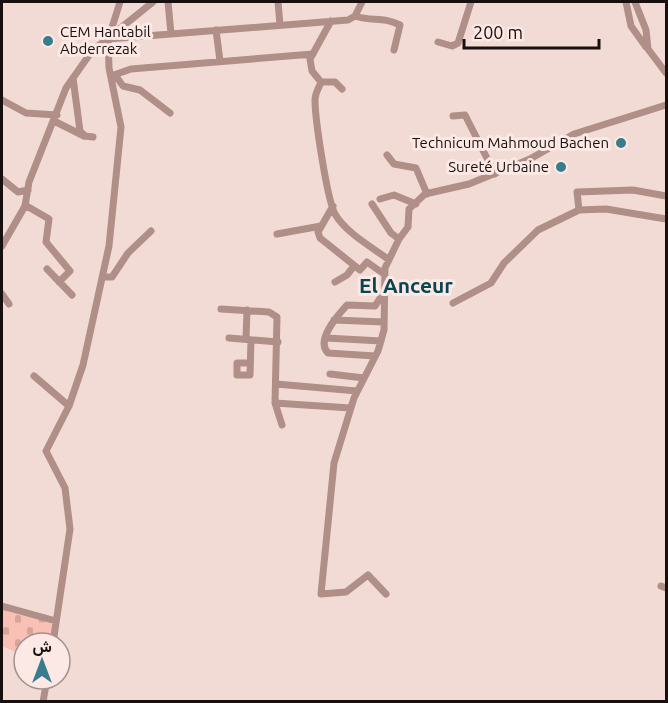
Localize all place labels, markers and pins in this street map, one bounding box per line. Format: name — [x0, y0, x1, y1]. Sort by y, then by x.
place label: CEM Hantabil Abderrezak — [60, 23, 151, 57]
marker: CEM Hantabil Abderrezak — [41, 34, 55, 48]
place label: Technicum Mahmoud Bachen — [412, 134, 609, 151]
marker: Technicum Mahmoud Bachen — [614, 136, 628, 150]
place label: Sureté Urbaine — [448, 158, 549, 175]
marker: Sureté Urbaine — [554, 160, 568, 174]

